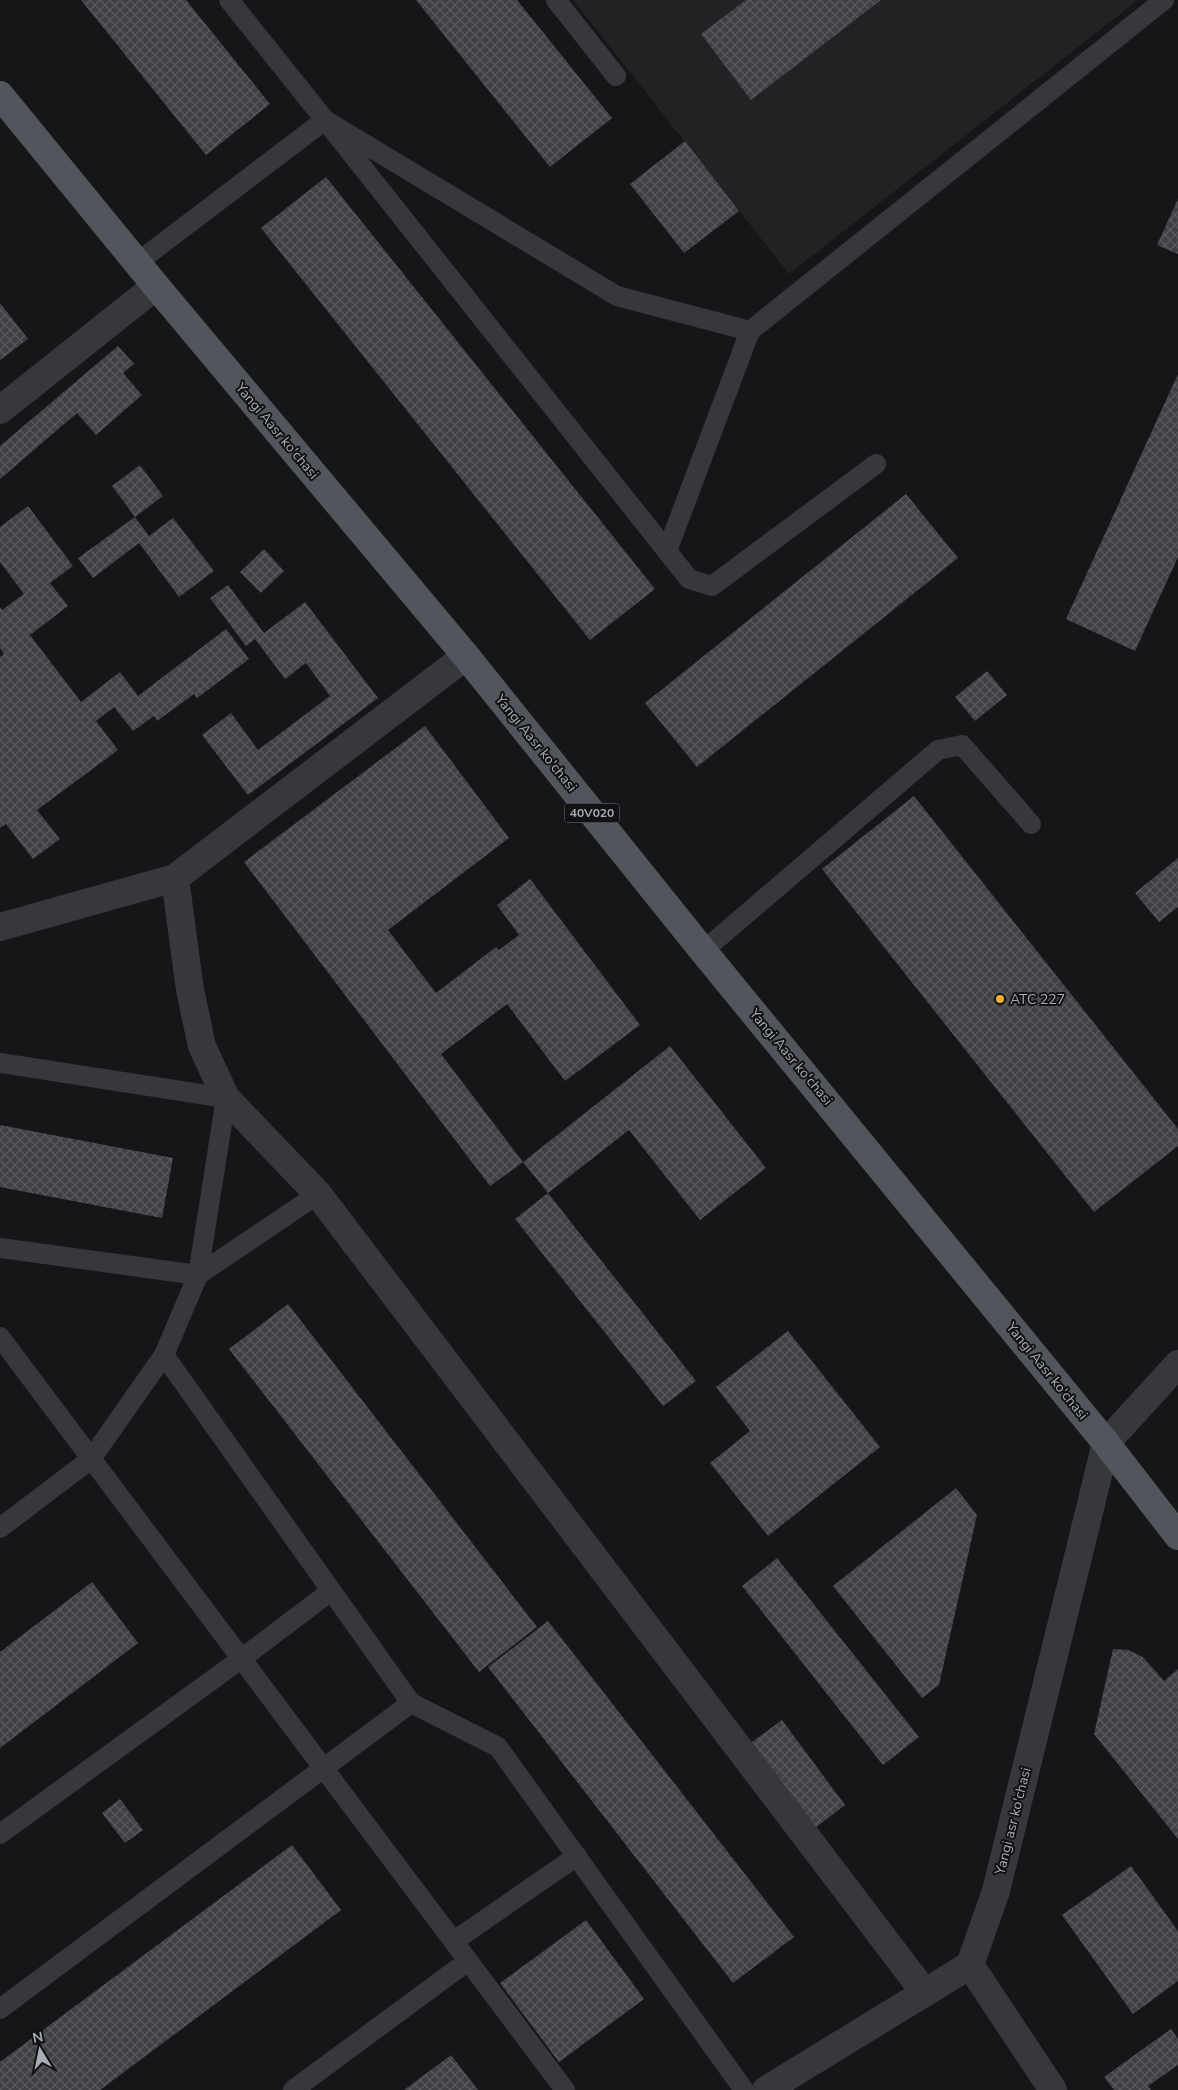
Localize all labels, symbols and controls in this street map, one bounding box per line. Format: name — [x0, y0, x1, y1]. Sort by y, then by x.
street label: Yangi Aasr ko'chasi — [230, 378, 323, 483]
street label: Yangi Aasr ko'chasi — [490, 690, 581, 796]
road number: 40V020 — [564, 804, 620, 822]
place label: АТС 227 — [1010, 990, 1065, 1009]
marker: АТС 227 — [994, 993, 1006, 1005]
street label: Yangi Aasr ko'chasi — [744, 1004, 837, 1109]
street label: Yangi Aasr ko'chasi — [1001, 1318, 1092, 1424]
street label: Yangi asr ko'chasi — [990, 1765, 1036, 1878]
north arrow — [15, 2025, 65, 2075]
text: N — [31, 2027, 45, 2048]

